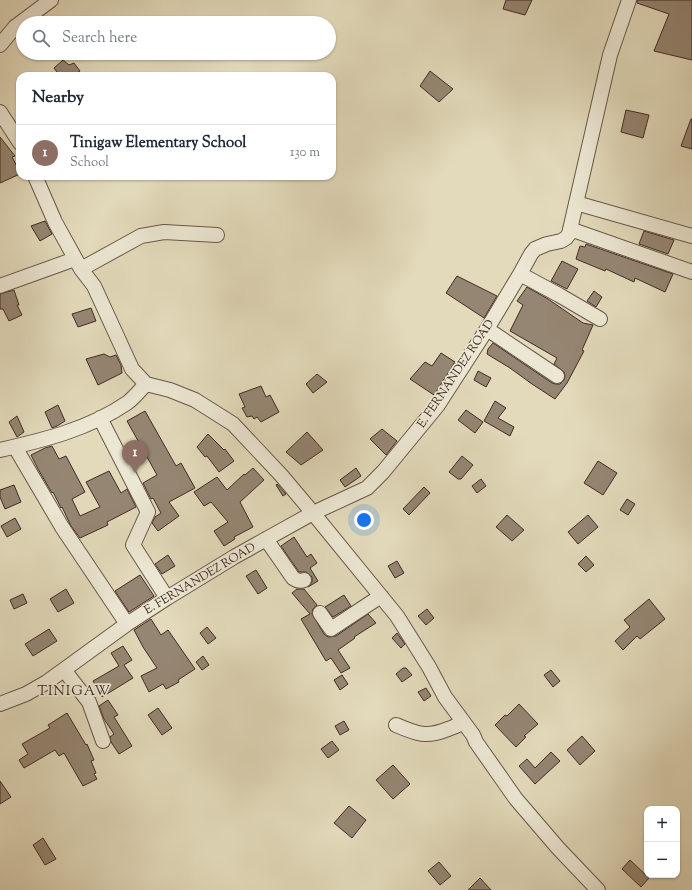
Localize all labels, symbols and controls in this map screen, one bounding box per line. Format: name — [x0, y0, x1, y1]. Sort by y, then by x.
search box — [16, 16, 336, 60]
icon: search — [30, 27, 52, 49]
text: Search here — [62, 28, 137, 49]
text: Nearby — [32, 86, 84, 110]
text: Tinigaw Elementary School — [70, 133, 247, 154]
text: 1 — [43, 144, 47, 162]
text: 130 m — [290, 144, 320, 162]
text: School — [70, 154, 109, 172]
street label: E. FERNANDEZ ROAD — [413, 316, 499, 432]
pin: 1 — [122, 440, 148, 473]
your location — [354, 510, 374, 530]
street label: E. FERNANDEZ ROAD — [141, 539, 259, 619]
district label: TINIGAW — [37, 682, 111, 702]
map controls — [644, 806, 680, 878]
button: + — [644, 806, 680, 842]
button: − — [644, 842, 680, 878]

